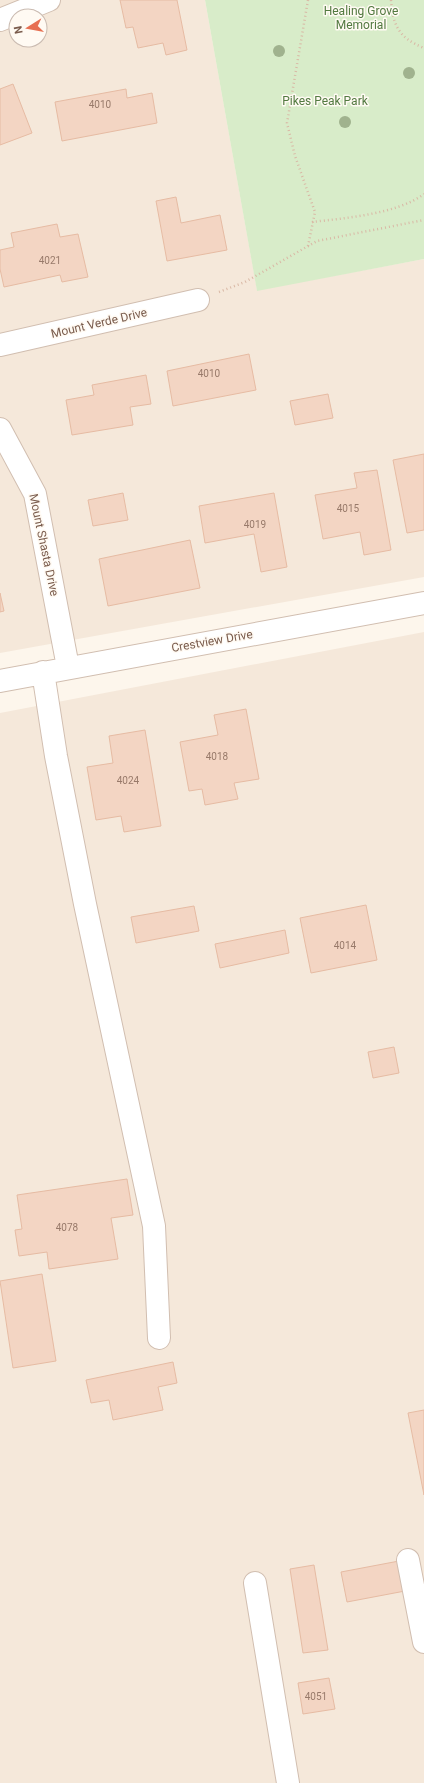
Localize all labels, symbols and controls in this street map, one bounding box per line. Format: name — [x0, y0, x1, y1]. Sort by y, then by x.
park label: Healing Grove Memorial — [324, 4, 398, 32]
north arrow — [8, 8, 48, 48]
text: N — [12, 25, 26, 35]
park label: Pikes Peak Park — [282, 94, 369, 108]
house number: 4010 — [89, 99, 112, 110]
house number: 4021 — [39, 255, 61, 266]
street label: Mount Verde Drive — [50, 305, 148, 341]
house number: 4010 — [198, 368, 221, 379]
street label: Mount Shasta Drive — [26, 493, 62, 597]
house number: 4015 — [337, 503, 360, 514]
house number: 4019 — [244, 519, 266, 530]
street label: Crestview Drive — [170, 627, 254, 655]
house number: 4018 — [206, 751, 229, 762]
house number: 4024 — [117, 775, 140, 786]
house number: 4014 — [334, 940, 357, 951]
house number: 4078 — [56, 1222, 79, 1233]
house number: 4051 — [305, 1691, 327, 1702]

